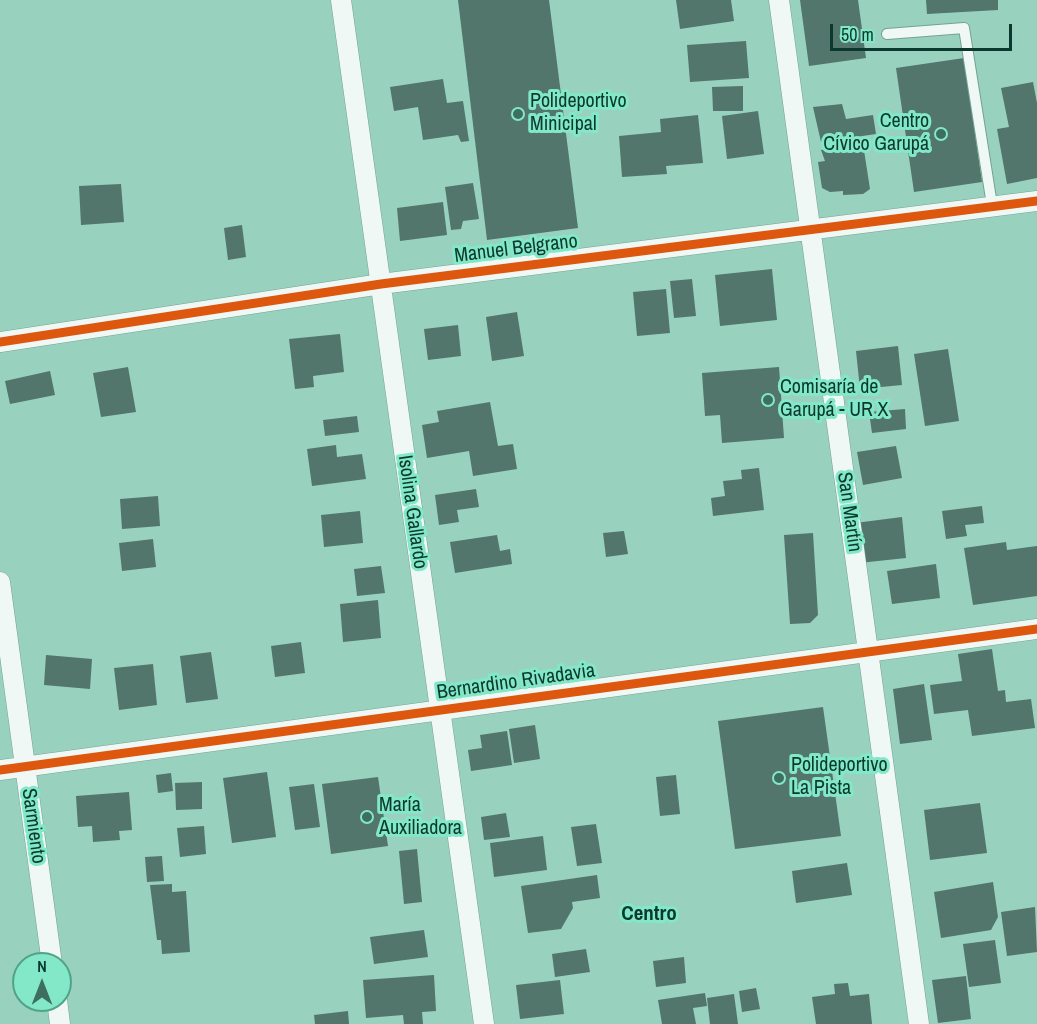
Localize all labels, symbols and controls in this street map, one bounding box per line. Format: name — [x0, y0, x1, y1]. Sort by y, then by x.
scale bar — [833, 12, 1014, 50]
text: 50 m — [841, 22, 874, 47]
place label: Polideportivo Minicipal — [530, 90, 627, 137]
marker: Polideportivo Minicipal — [511, 107, 525, 121]
place label: Centro Cívico Garupá — [823, 110, 929, 157]
marker: Centro Cívico Garupá — [934, 127, 948, 141]
street label: Manuel Belgrano — [453, 230, 579, 268]
place label: Comisaría de Garupá - UR X — [780, 376, 888, 423]
marker: Comisaría de Garupá - UR X — [761, 393, 775, 407]
street label: Isolina Gallardo — [392, 453, 432, 571]
street label: San Martín — [832, 471, 866, 553]
street label: Bernardino Rivadavia — [435, 659, 597, 705]
place label: Polideportivo La Pista — [791, 754, 888, 801]
marker: Polideportivo La Pista — [772, 771, 786, 785]
street label: Sarmiento — [16, 787, 50, 865]
place label: María Auxiliadora — [379, 794, 462, 841]
marker: María Auxiliadora — [360, 810, 374, 824]
district label: Centro — [621, 901, 677, 927]
north arrow — [12, 952, 72, 1012]
text: N — [37, 955, 47, 977]

